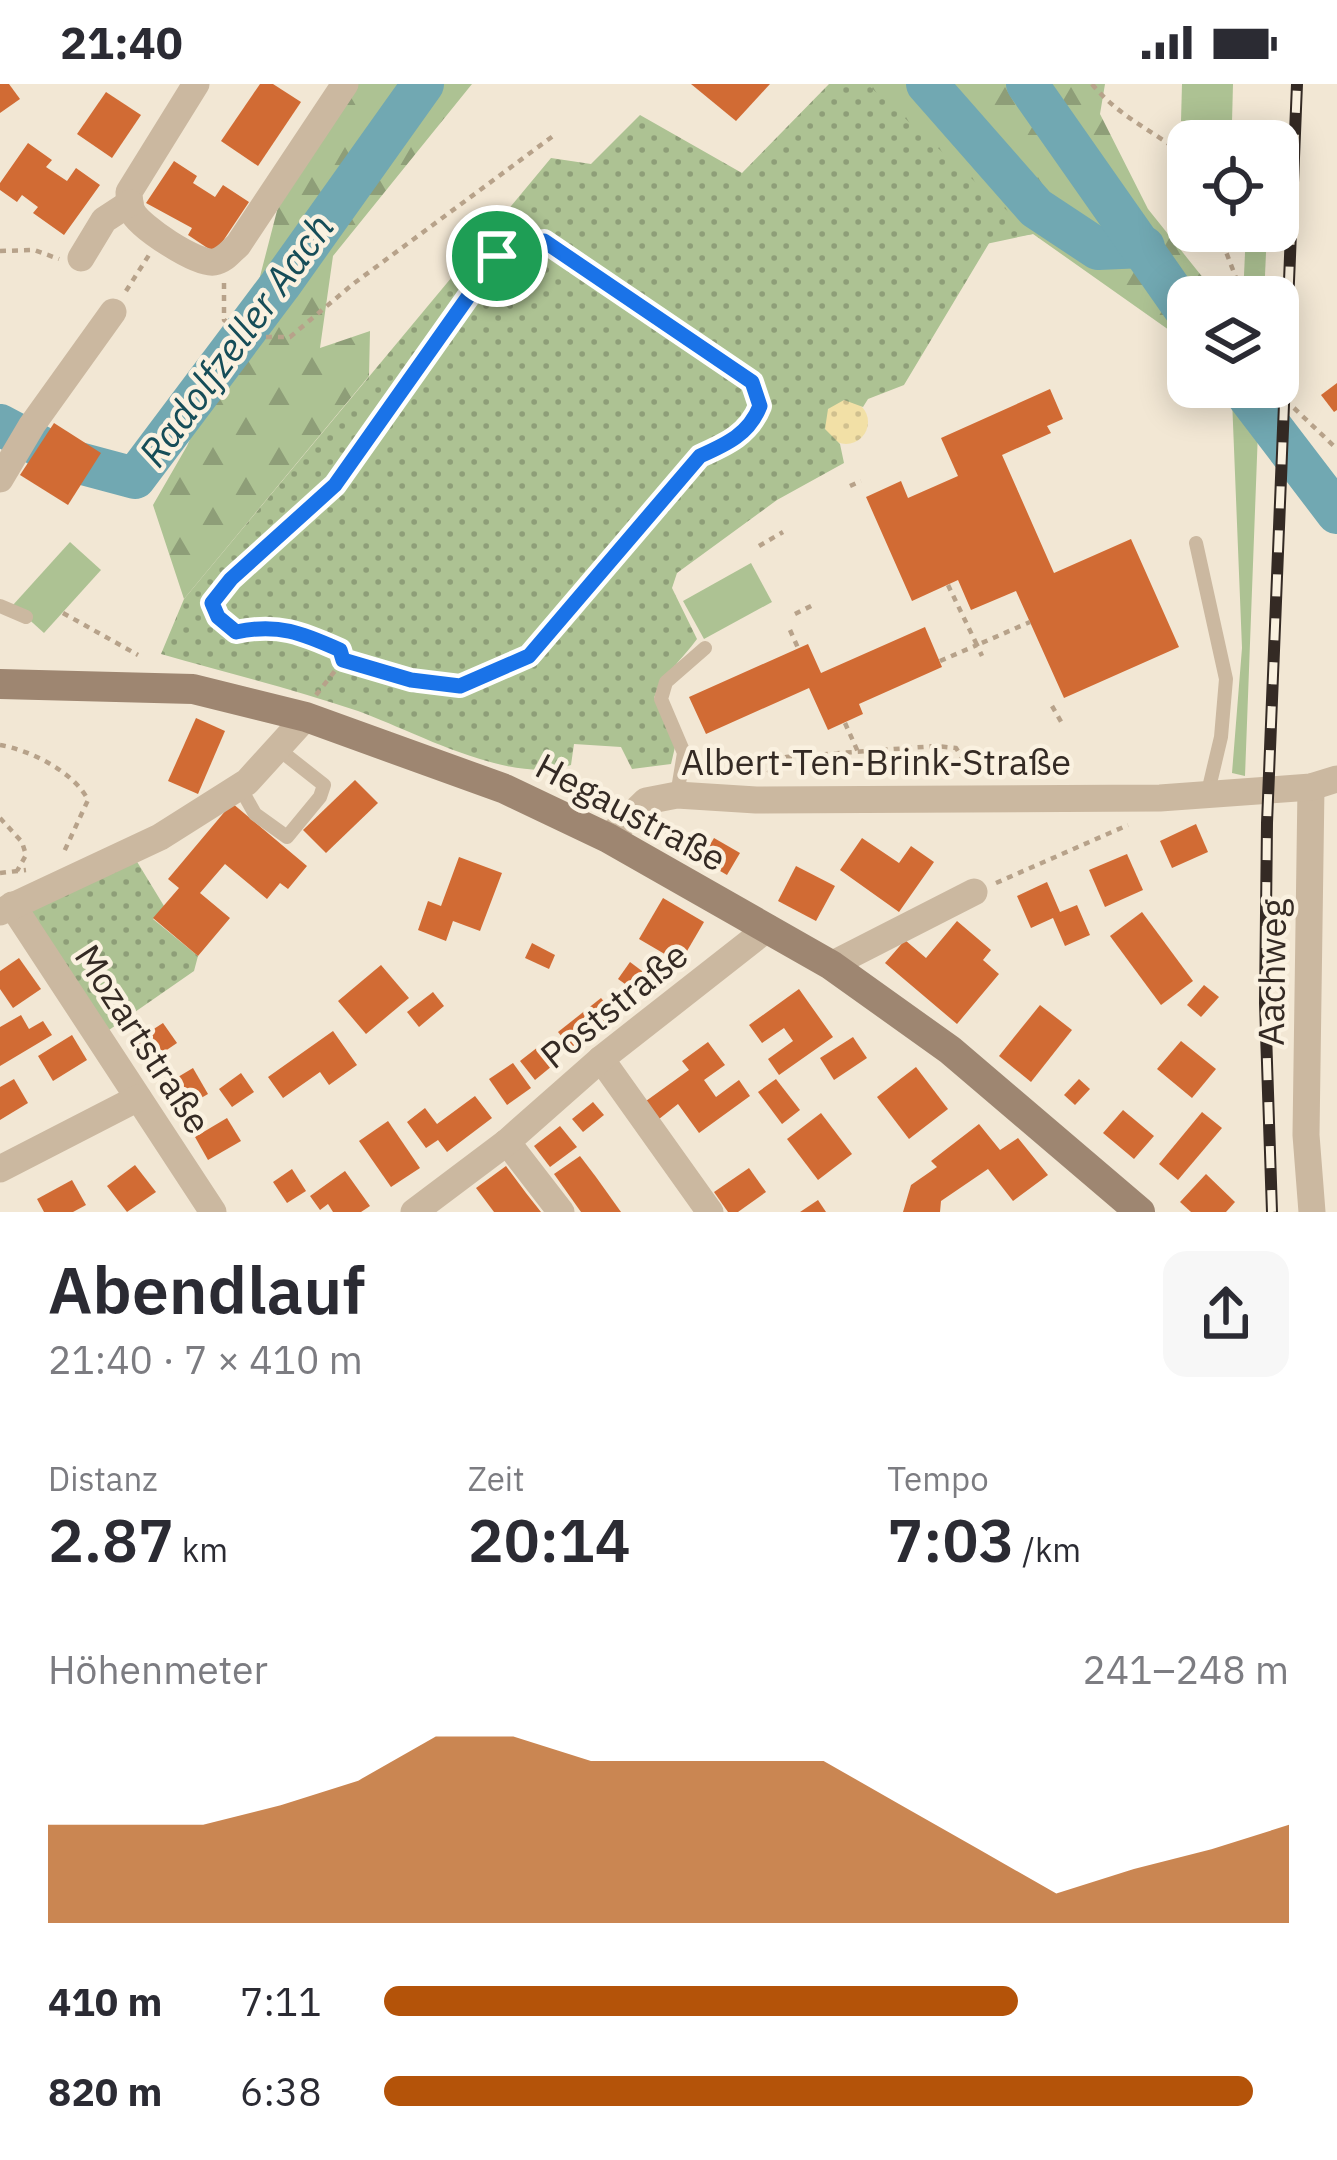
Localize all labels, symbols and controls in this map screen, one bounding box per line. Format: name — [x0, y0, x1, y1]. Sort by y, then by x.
text: 21:40 — [60, 13, 183, 71]
map controls — [1167, 120, 1299, 408]
button: locate — [1167, 120, 1299, 252]
water label: Radolfzeller Aach — [127, 203, 345, 476]
pin — [446, 205, 548, 307]
icon: arrive — [464, 223, 530, 289]
button: layers — [1167, 276, 1299, 408]
street label: Albert-Ten-Brink-Straße — [681, 738, 1071, 785]
street label: Hegaustraße — [528, 742, 734, 881]
street label: Aachweg — [1247, 898, 1296, 1046]
street label: Poststraße — [530, 931, 697, 1078]
street label: Mozartstraße — [65, 935, 222, 1142]
text: Abendlauf — [48, 1246, 365, 1332]
button: share — [1163, 1251, 1289, 1377]
text: 21:40 · 7 × 410 m — [48, 1334, 363, 1385]
text: Distanz — [48, 1457, 158, 1500]
text: Zeit — [468, 1457, 525, 1500]
text: Tempo — [887, 1457, 989, 1500]
text: 2.87 — [48, 1500, 174, 1579]
text: 20:14 — [468, 1500, 631, 1579]
text: 7:03 — [887, 1500, 1014, 1579]
text: km — [174, 1528, 228, 1571]
text: /km — [1014, 1528, 1081, 1571]
text: Höhenmeter — [48, 1644, 268, 1695]
text: 241–248 m — [1082, 1644, 1289, 1695]
text: 410 m — [48, 1976, 162, 2027]
text: 7:11 — [240, 1976, 322, 2027]
text: 820 m — [48, 2066, 162, 2117]
text: 6:38 — [240, 2066, 322, 2117]

